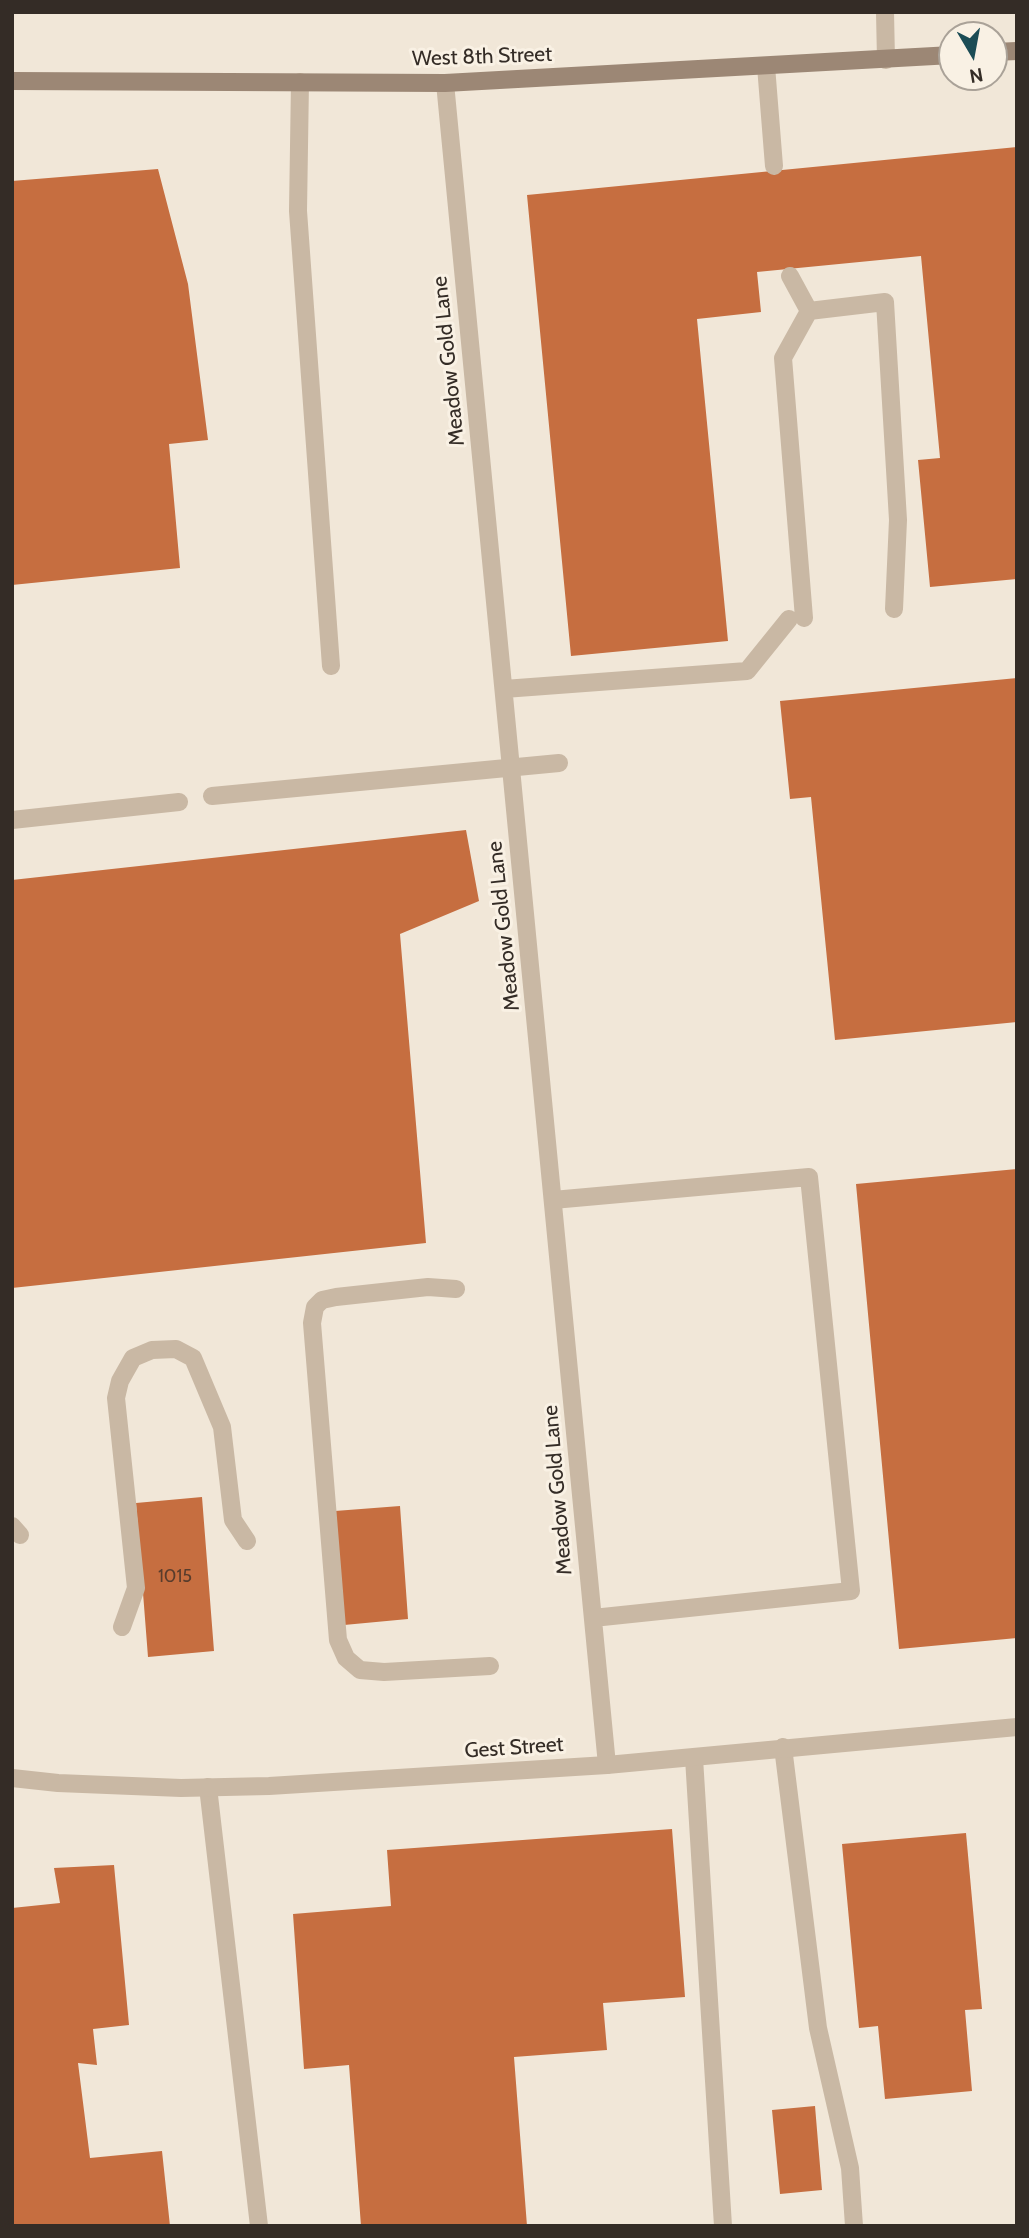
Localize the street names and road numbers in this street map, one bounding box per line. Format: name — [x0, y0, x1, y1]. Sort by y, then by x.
street label: West 8th Street — [412, 42, 552, 72]
street label: Meadow Gold Lane — [428, 275, 470, 447]
street label: Meadow Gold Lane — [483, 840, 525, 1012]
street label: Meadow Gold Lane — [538, 1404, 578, 1576]
street label: Gest Street — [464, 1732, 564, 1764]

